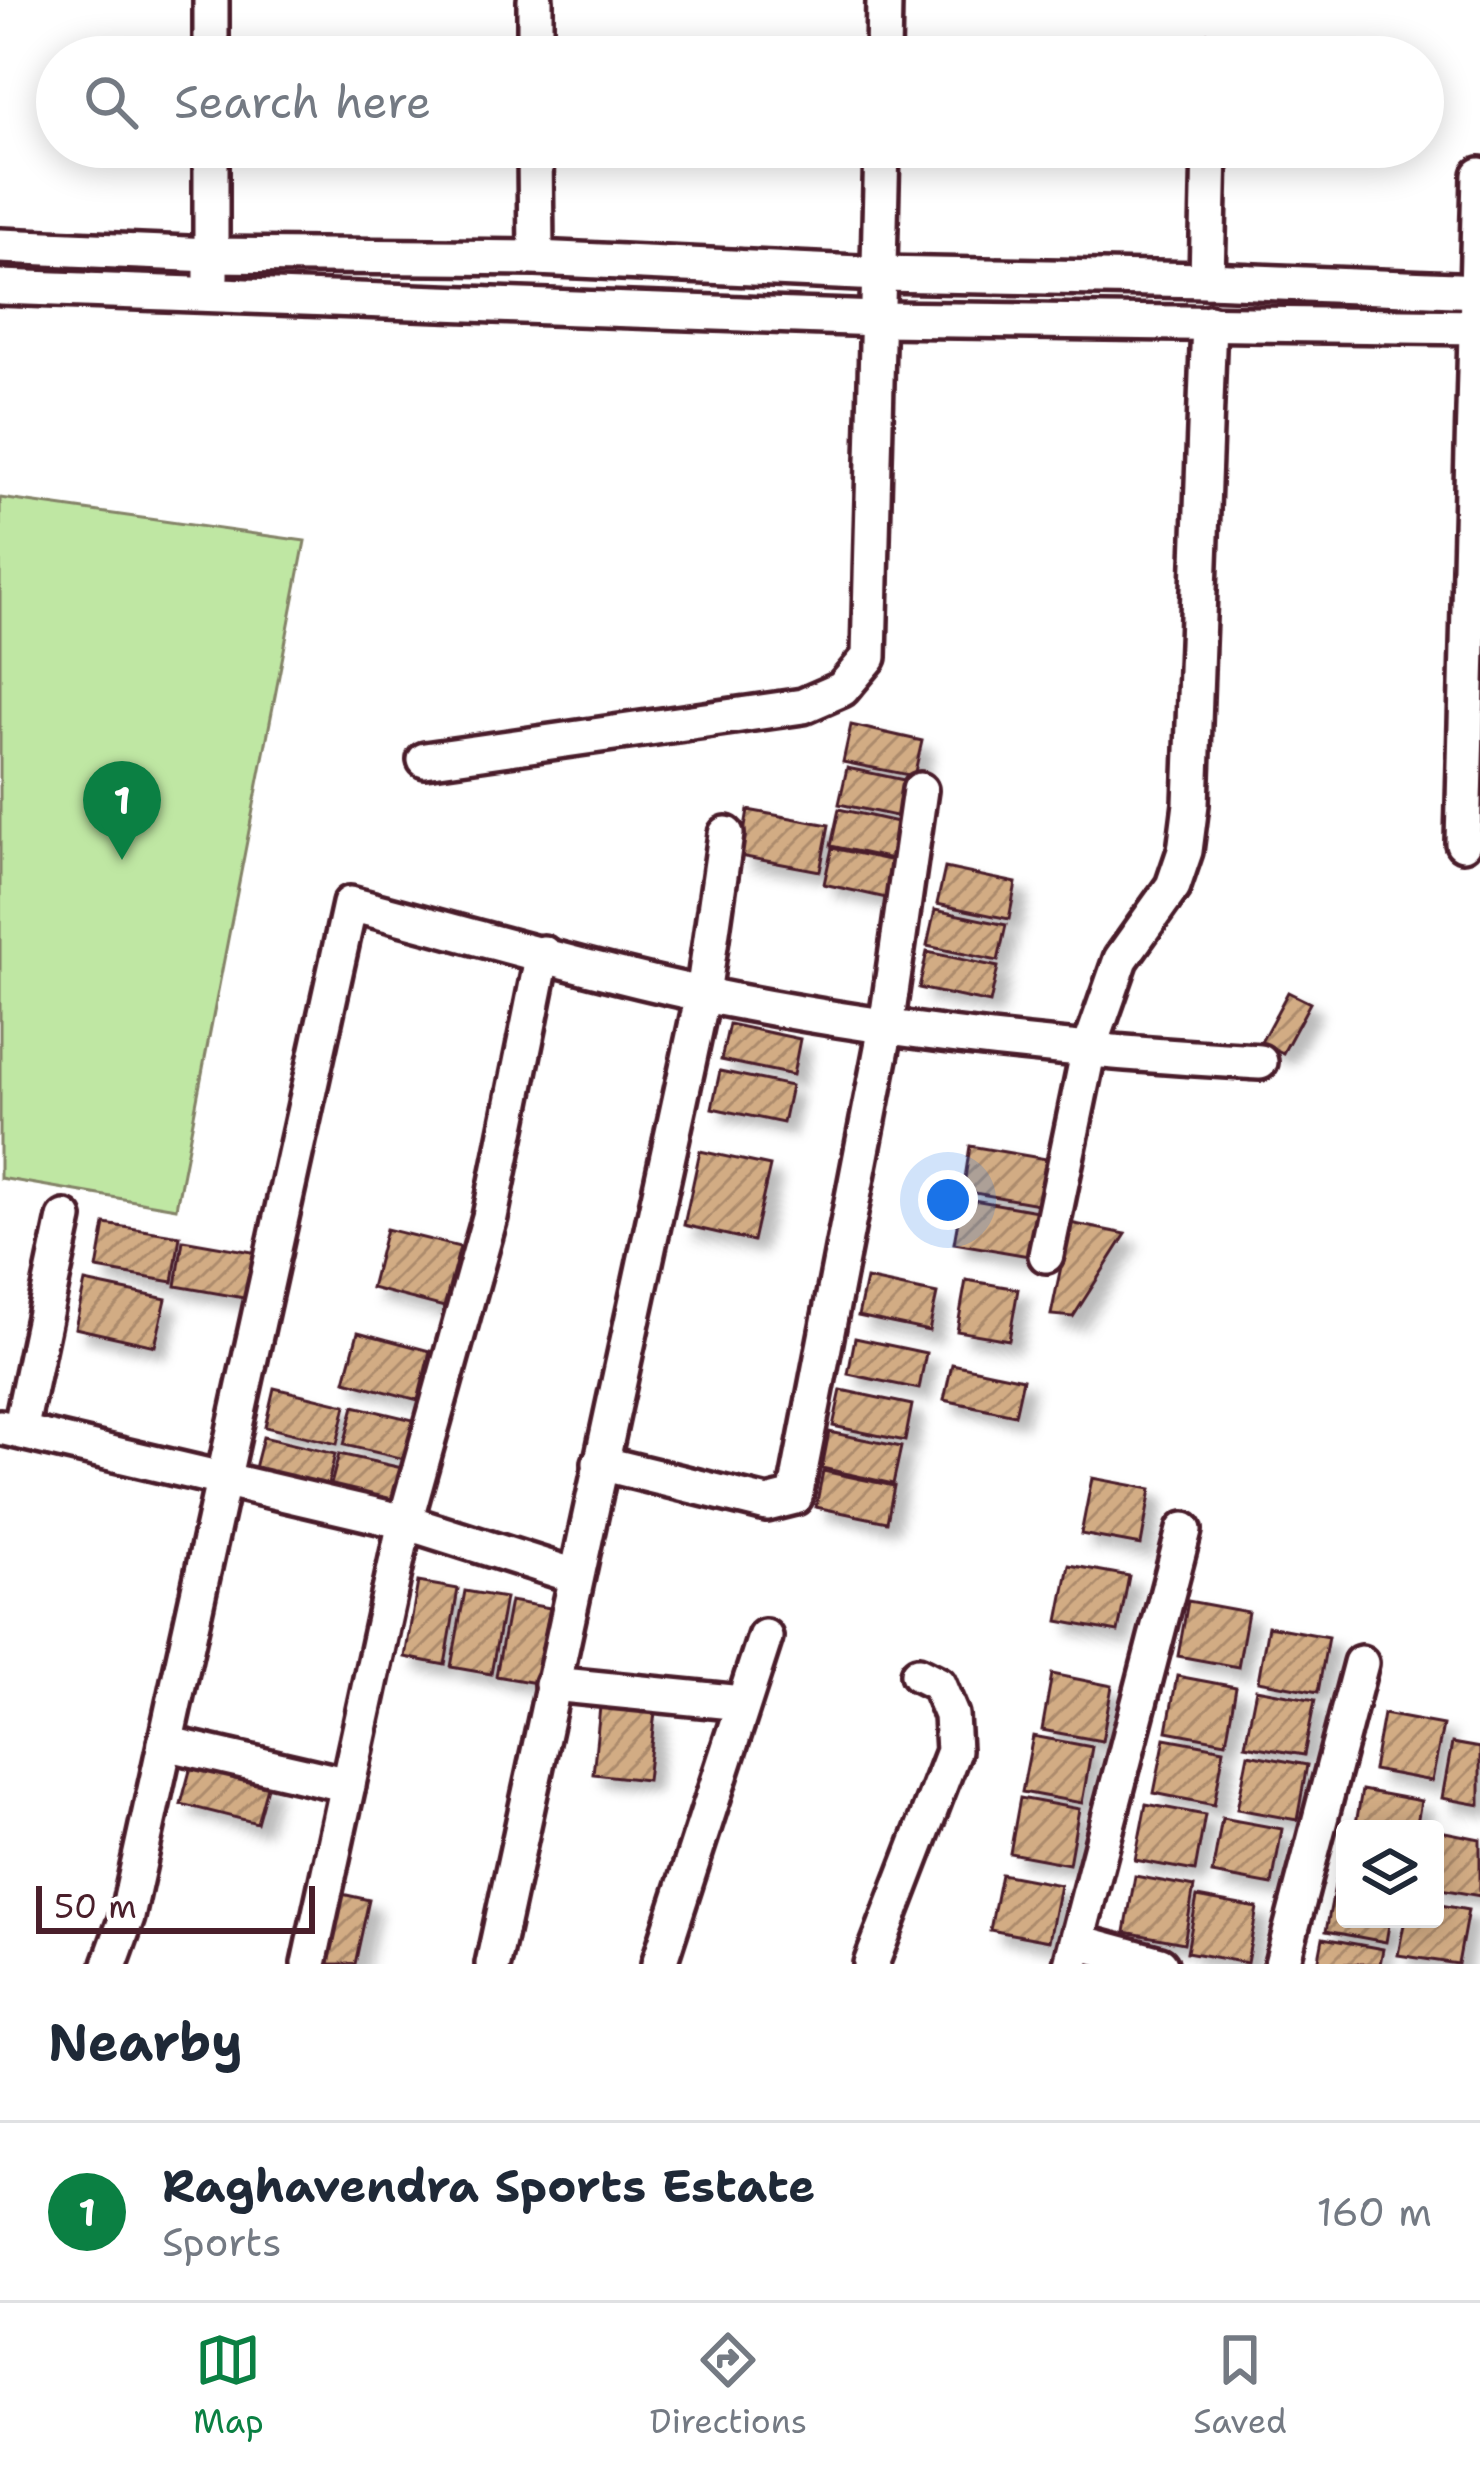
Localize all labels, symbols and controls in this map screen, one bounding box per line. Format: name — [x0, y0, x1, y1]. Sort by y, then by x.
search box — [36, 36, 1444, 168]
icon: search — [78, 69, 144, 135]
text: Search here — [174, 72, 431, 132]
pin: 1 — [83, 761, 161, 860]
your location — [918, 1170, 978, 1230]
map controls — [1336, 1820, 1444, 1928]
button: layers — [1336, 1820, 1444, 1928]
scale bar — [36, 1880, 315, 1933]
text: 50 m — [54, 1884, 137, 1929]
text: Nearby — [48, 2008, 243, 2076]
text: Raghavendra Sports Estate — [162, 2156, 815, 2216]
text: 1 — [78, 2186, 96, 2238]
text: 160 m — [1317, 2186, 1432, 2238]
text: Sports — [162, 2216, 282, 2268]
tab: Map — [193, 2327, 264, 2444]
tab: Directions — [650, 2327, 807, 2444]
tab: Saved — [1193, 2327, 1287, 2444]

